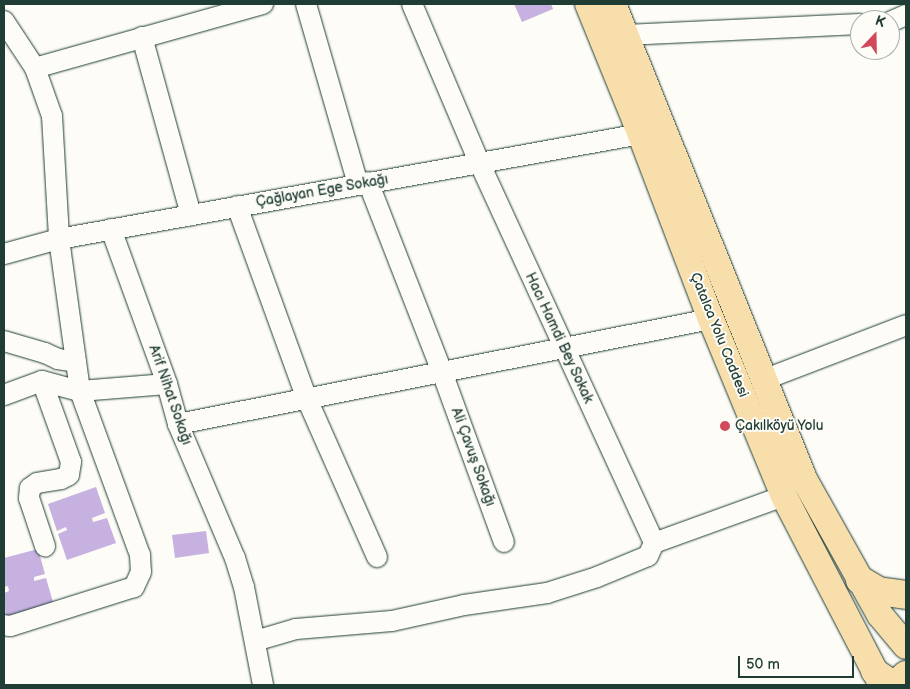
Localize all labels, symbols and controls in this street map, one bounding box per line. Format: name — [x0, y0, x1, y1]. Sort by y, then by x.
north arrow — [850, 10, 900, 60]
text: K — [873, 12, 888, 31]
street label: Çağlayan Ege Sokağı — [254, 171, 390, 211]
street label: Hacı Hamdi Bey Sokak — [521, 270, 597, 406]
street label: Çatalca Yolu Caddesi — [686, 270, 752, 400]
street label: Arif Nihat Sokağı — [145, 343, 195, 447]
street label: Ali Çavuş Sokağı — [447, 405, 499, 509]
place label: Çakılköyü Yolu — [735, 418, 824, 434]
marker: Çakılköyü Yolu — [719, 420, 731, 432]
scale bar — [740, 646, 856, 678]
text: 50 m — [746, 655, 780, 674]

